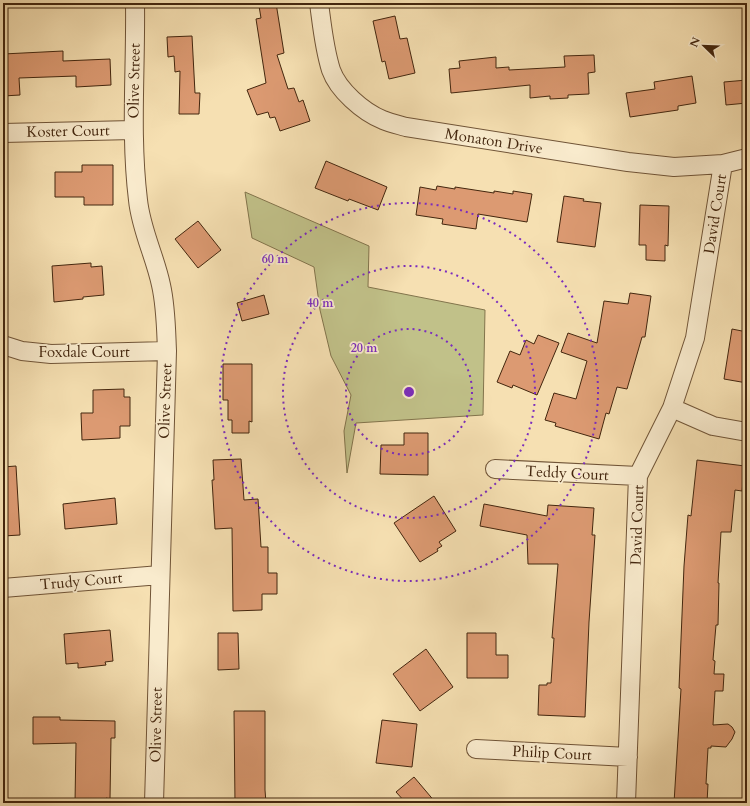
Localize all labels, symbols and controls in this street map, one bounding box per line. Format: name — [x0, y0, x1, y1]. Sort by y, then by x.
north arrow — [684, 26, 724, 66]
text: N — [686, 35, 704, 50]
street label: Olive Street — [123, 43, 145, 119]
street label: Koster Court — [26, 120, 110, 142]
street label: Monaton Drive — [444, 123, 545, 159]
street label: David Court — [699, 172, 731, 255]
text: 60 m — [262, 251, 289, 267]
text: 40 m — [307, 295, 334, 311]
text: 20 m — [351, 340, 378, 356]
street label: Foxdale Court — [38, 342, 130, 362]
street label: Olive Street — [154, 363, 176, 439]
centre of rings — [402, 385, 416, 399]
street label: Teddy Court — [525, 461, 610, 485]
street label: David Court — [626, 484, 648, 566]
street label: Trudy Court — [39, 567, 123, 595]
street label: Olive Street — [145, 687, 167, 763]
street label: Philip Court — [512, 741, 592, 765]

